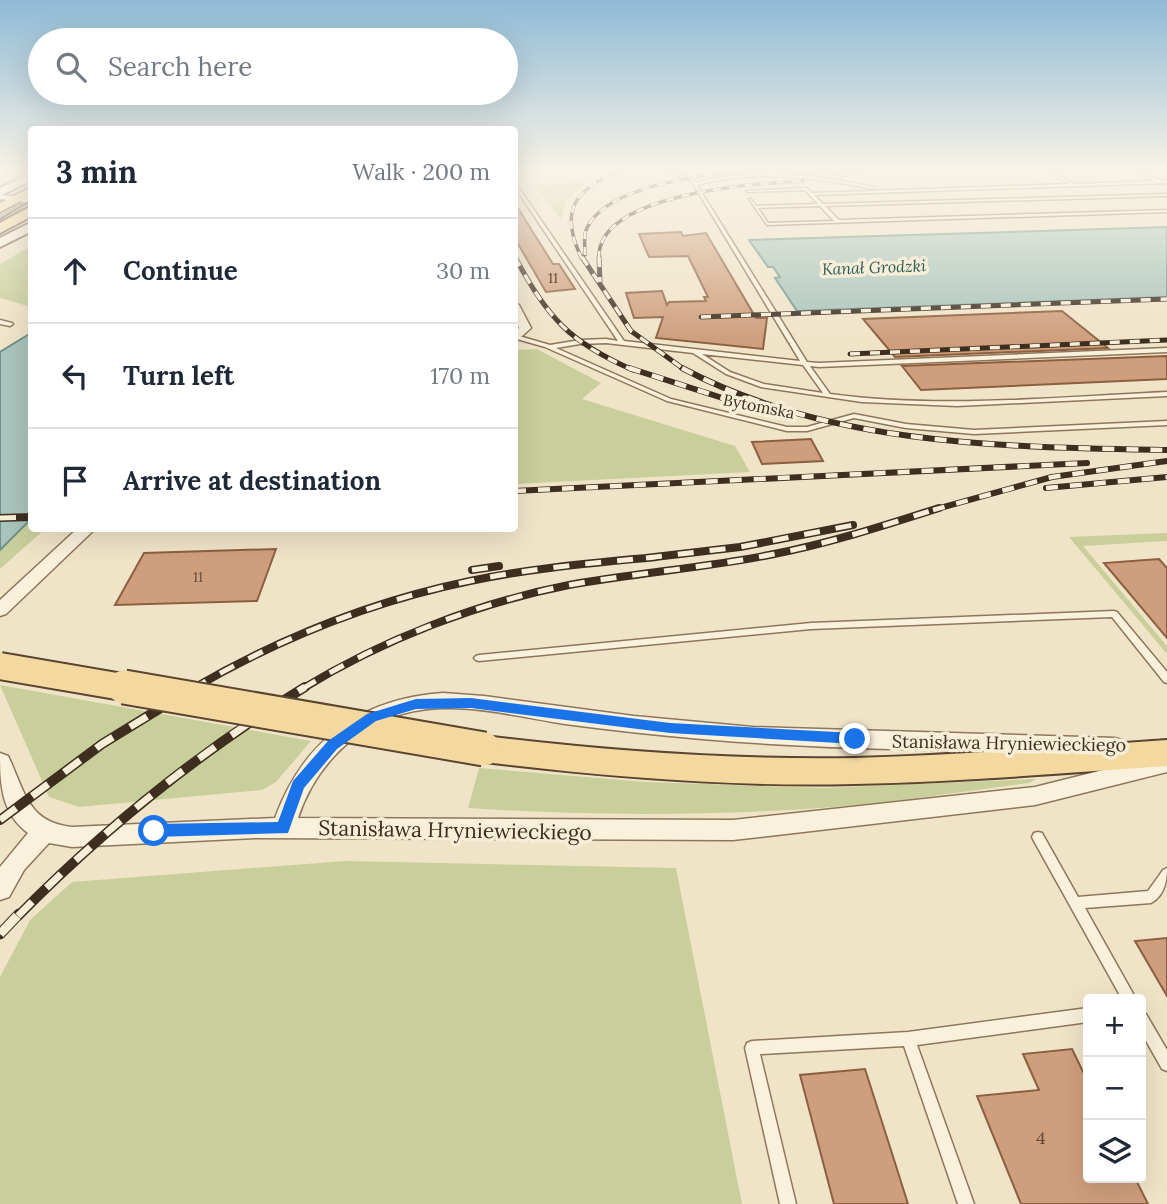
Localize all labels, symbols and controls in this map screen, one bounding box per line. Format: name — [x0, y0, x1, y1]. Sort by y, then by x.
search box — [28, 28, 518, 105]
icon: search — [52, 48, 90, 86]
text: Search here — [108, 50, 252, 83]
text: 3 min — [56, 153, 137, 191]
text: Walk · 200 m — [352, 157, 490, 186]
icon: ahead — [56, 252, 94, 290]
text: Continue — [123, 254, 238, 287]
water label: Kanał Grodzki — [822, 255, 926, 279]
text: 30 m — [436, 256, 490, 285]
house number: 11 — [548, 269, 558, 287]
icon: left — [56, 357, 94, 395]
text: Turn left — [123, 359, 234, 392]
text: 170 m — [430, 361, 490, 390]
street label: Bytomska — [722, 389, 796, 423]
icon: arrive — [56, 462, 94, 500]
text: Arrive at destination — [123, 464, 381, 497]
house number: 11 — [193, 568, 203, 586]
route end — [839, 723, 870, 754]
street label: Stanisława Hryniewieckiego — [892, 729, 1126, 757]
street label: Stanisława Hryniewieckiego — [318, 814, 592, 846]
route start — [138, 815, 169, 846]
map controls — [1083, 994, 1146, 1183]
button: + — [1083, 994, 1146, 1057]
button: − — [1083, 1057, 1146, 1120]
button: layers — [1083, 1120, 1146, 1183]
house number: 4 — [1036, 1126, 1046, 1149]

